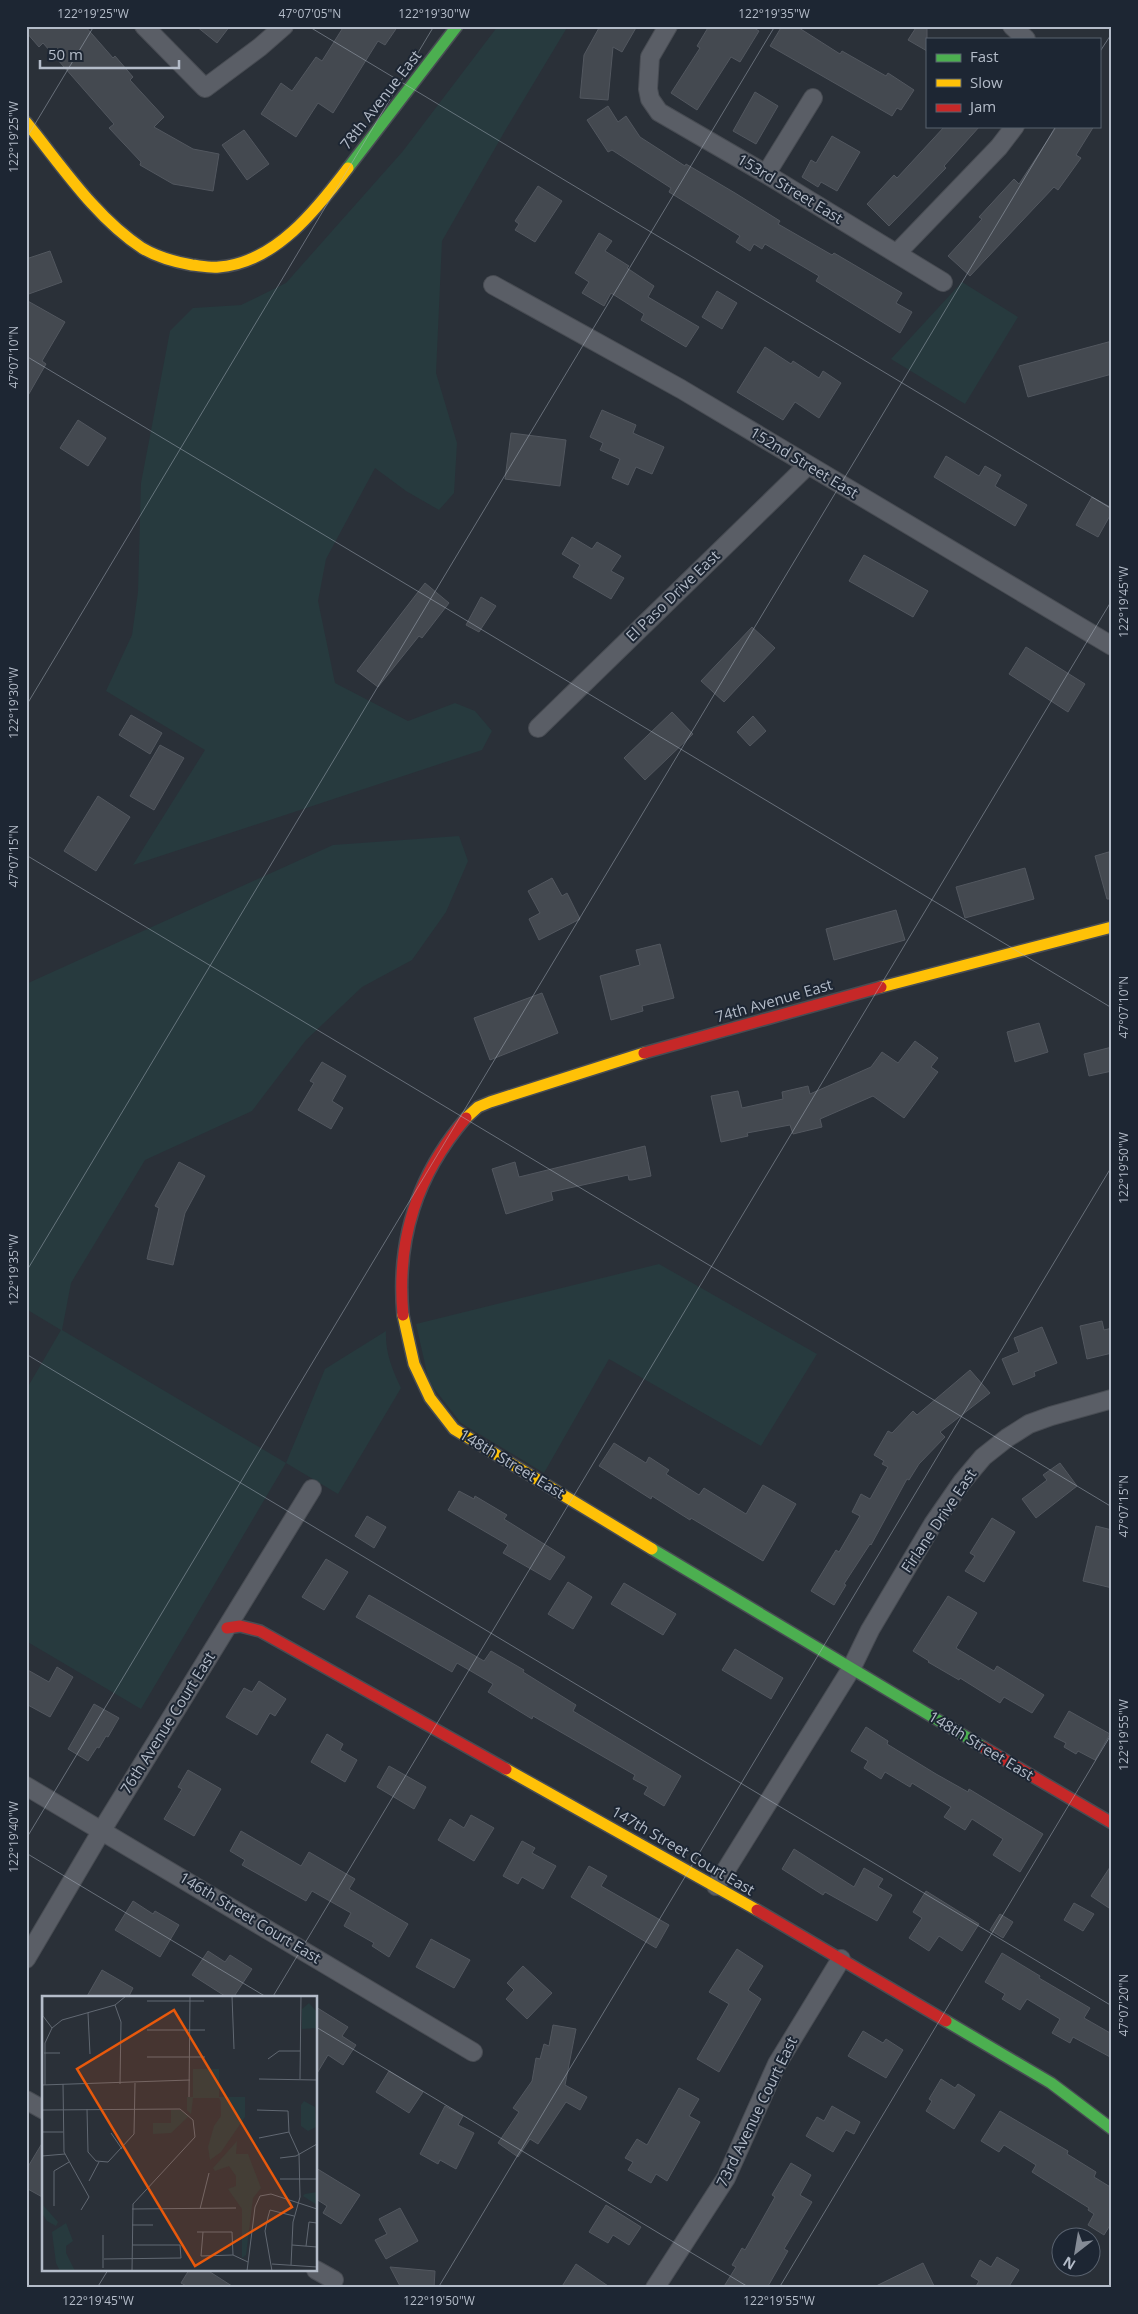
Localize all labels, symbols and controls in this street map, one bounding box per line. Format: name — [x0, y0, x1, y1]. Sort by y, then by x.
text: 122°19'25"W — [57, 5, 129, 22]
text: 47°07'05"N — [279, 5, 341, 22]
text: 122°19'30"W — [398, 5, 470, 22]
text: 122°19'35"W — [738, 5, 810, 22]
scale bar — [40, 38, 179, 70]
legend — [926, 38, 1100, 128]
text: 50 m — [48, 44, 83, 64]
street label: 78th Avenue East — [335, 46, 425, 153]
text: Fast — [970, 46, 999, 66]
text: Slow — [970, 72, 1003, 92]
text: Jam — [968, 96, 996, 116]
text: 122°19'25"W — [5, 101, 22, 173]
street label: 153rd Street East — [734, 149, 847, 228]
text: 47°07'10"N — [5, 326, 22, 388]
street label: 152nd Street East — [747, 422, 862, 502]
street label: El Paso Drive East — [621, 545, 724, 645]
text: 122°19'45"W — [1115, 566, 1132, 638]
text: 122°19'30"W — [5, 667, 22, 739]
text: 47°07'15"N — [5, 825, 22, 887]
street label: 74th Avenue East — [713, 974, 835, 1026]
text: 47°07'10"N — [1115, 976, 1132, 1038]
text: 122°19'50"W — [1115, 1132, 1132, 1204]
text: 122°19'35"W — [5, 1234, 22, 1306]
street label: 148th Street East — [456, 1424, 569, 1502]
street label: Firlane Drive East — [896, 1465, 980, 1576]
text: 47°07'15"N — [1115, 1475, 1132, 1537]
street label: 76th Avenue Court East — [115, 1648, 219, 1797]
text: 122°19'55"W — [1115, 1699, 1132, 1771]
street label: 148th Street East — [925, 1706, 1038, 1784]
text: 122°19'40"W — [5, 1801, 22, 1873]
street label: 147th Street Court East — [608, 1801, 759, 1899]
street label: 146th Street Court East — [176, 1867, 325, 1967]
text: 47°07'20"N — [1115, 1974, 1132, 2036]
inset map — [42, 1996, 318, 2272]
street label: 73rd Avenue Court East — [711, 2033, 801, 2190]
north arrow — [1050, 2226, 1100, 2276]
text: N — [1059, 2252, 1079, 2275]
text: 122°19'45"W — [62, 2292, 134, 2309]
text: 122°19'50"W — [403, 2292, 475, 2309]
text: 122°19'55"W — [743, 2292, 815, 2309]

